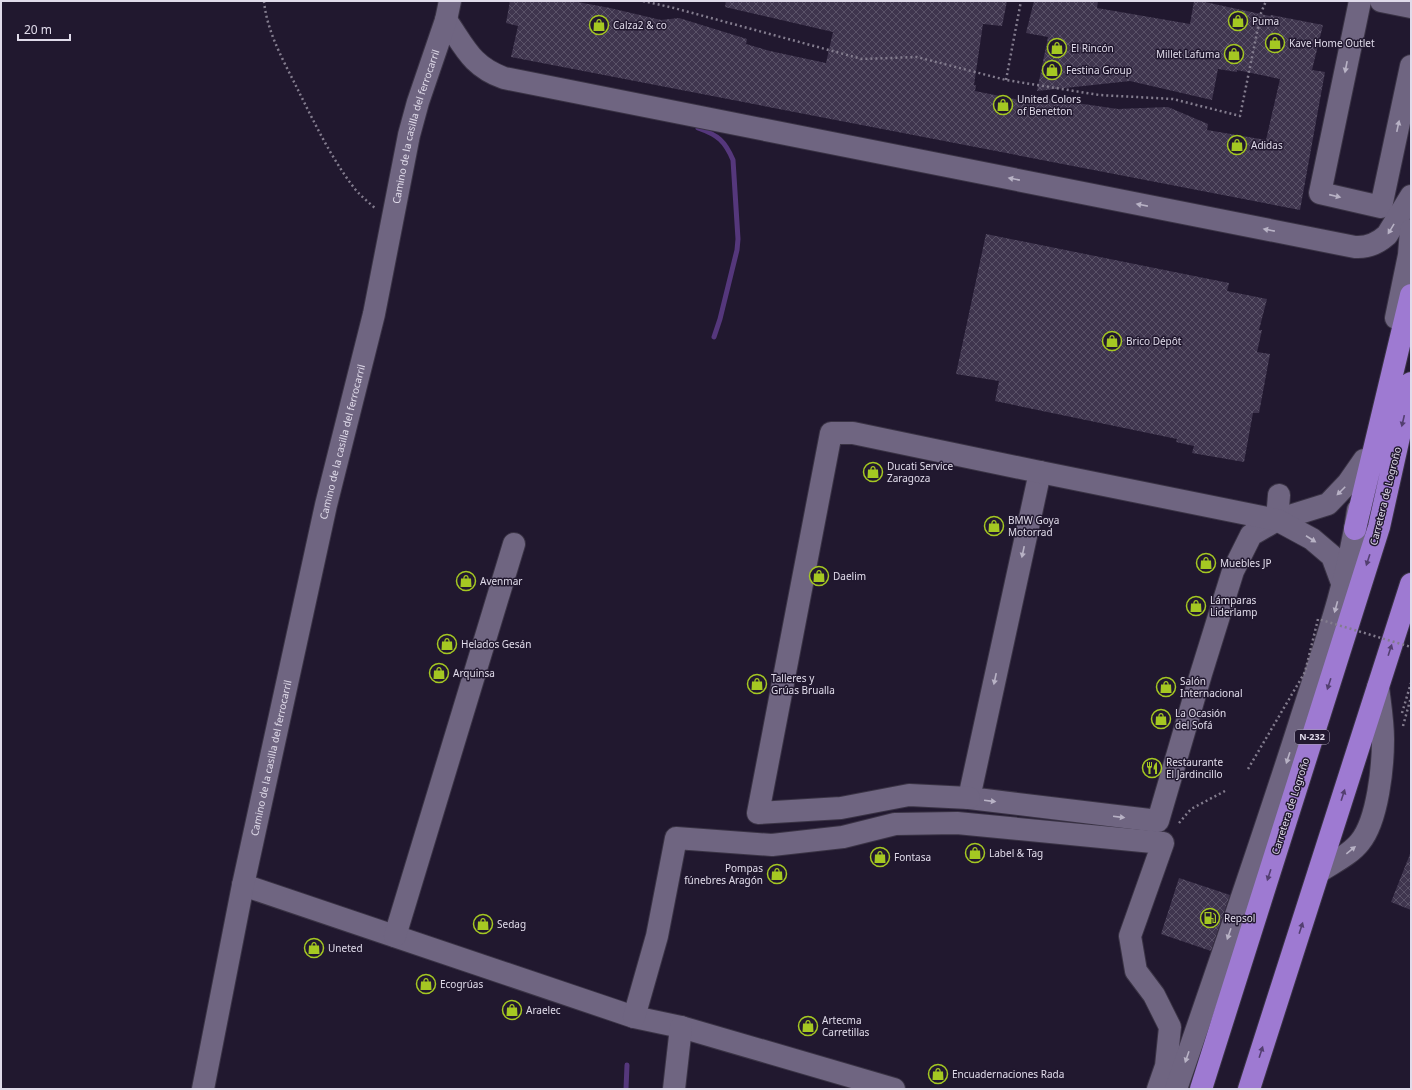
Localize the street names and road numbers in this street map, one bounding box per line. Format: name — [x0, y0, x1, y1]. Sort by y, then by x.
street label: Camino de la casilla del ferrocarril — [389, 47, 443, 205]
street label: Camino de la casilla del ferrocarril — [316, 363, 368, 521]
street label: Carretera de Logroño — [1366, 445, 1404, 547]
street label: Camino de la casilla del ferrocarril — [247, 679, 295, 837]
road number: N-232 — [1295, 730, 1329, 744]
street label: Carretera de Logroño — [1268, 756, 1312, 856]

